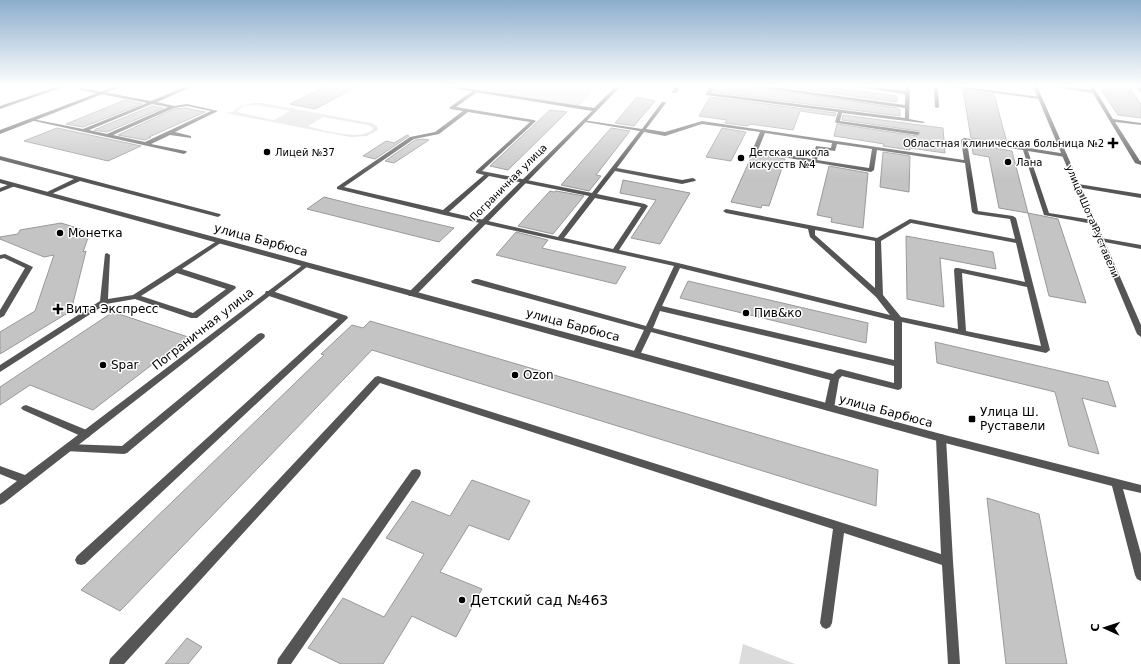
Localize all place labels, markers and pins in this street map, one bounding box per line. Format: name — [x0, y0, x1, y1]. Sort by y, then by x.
marker: Областная клиническая больница №2 — [1107, 137, 1119, 149]
place label: Областная клиническая больница №2 — [903, 138, 1104, 149]
marker: Лицей №37 — [262, 147, 272, 157]
place label: Лицей №37 — [275, 147, 335, 158]
place label: Детская школа искусств №4 — [749, 147, 829, 170]
marker: Детская школа искусств №4 — [736, 153, 746, 163]
marker: Лана — [1003, 157, 1013, 167]
place label: Лана — [1016, 157, 1042, 168]
place label: Монетка — [68, 226, 123, 240]
marker: Монетка — [55, 228, 65, 238]
place label: Вита Экспресс — [66, 302, 158, 316]
marker: Вита Экспресс — [53, 304, 63, 314]
place label: Пив&ко — [754, 306, 802, 320]
marker: Пив&ко — [741, 308, 751, 318]
place label: Spar — [111, 358, 139, 372]
marker: Spar — [98, 360, 108, 370]
place label: Ozon — [523, 368, 554, 382]
marker: Ozon — [510, 370, 520, 380]
place label: Улица Ш. Руставели — [980, 405, 1045, 433]
marker: Улица Ш. Руставели — [967, 414, 977, 424]
place label: Детский сад №463 — [470, 592, 608, 608]
marker: Детский сад №463 — [457, 595, 467, 605]

